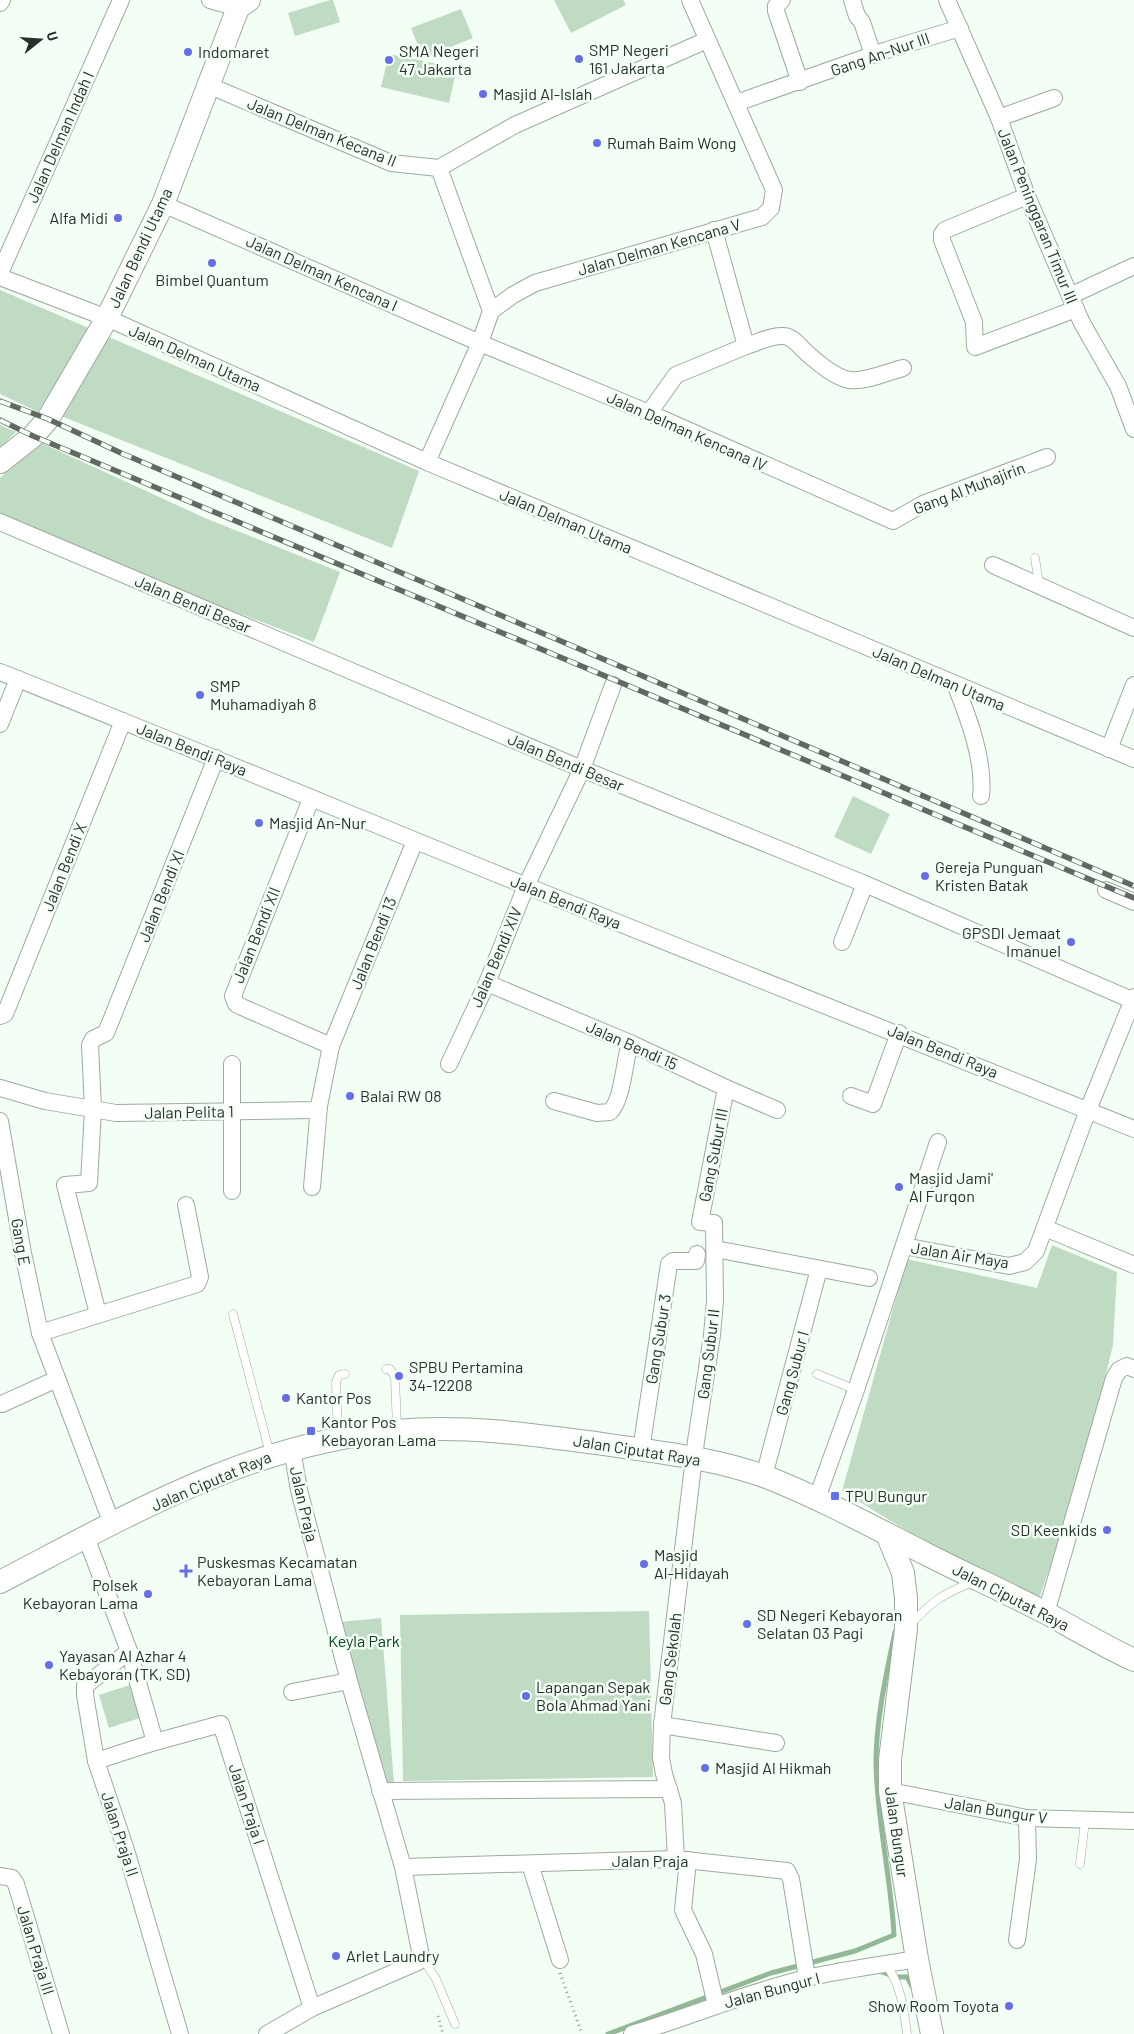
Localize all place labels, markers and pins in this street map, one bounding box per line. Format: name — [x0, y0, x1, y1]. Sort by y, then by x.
place label: SMP Negeri 161 Jakarta — [589, 40, 669, 77]
place label: SMA Negeri 47 Jakarta — [399, 41, 479, 78]
place label: Indomaret — [198, 42, 270, 61]
marker: Indomaret — [182, 46, 194, 58]
marker: SMP Negeri 161 Jakarta — [573, 53, 585, 65]
marker: SMA Negeri 47 Jakarta — [383, 54, 395, 66]
place label: Masjid Al-Islah — [493, 84, 592, 103]
marker: Masjid Al-Islah — [477, 88, 489, 100]
place label: Rumah Baim Wong — [607, 133, 736, 152]
marker: Rumah Baim Wong — [591, 137, 603, 149]
place label: Alfa Midi — [49, 208, 108, 227]
marker: Alfa Midi — [112, 212, 124, 224]
marker: Bimbel Quantum — [206, 257, 218, 269]
place label: Bimbel Quantum — [155, 270, 269, 289]
place label: SMP Muhamadiyah 8 — [210, 676, 317, 713]
marker: SMP Muhamadiyah 8 — [194, 689, 206, 701]
place label: Masjid An-Nur — [269, 813, 366, 832]
marker: Masjid An-Nur — [253, 817, 265, 829]
place label: Gereja Punguan Kristen Batak — [935, 857, 1044, 894]
marker: Gereja Punguan Kristen Batak — [919, 870, 931, 882]
place label: GPSDI Jemaat Imanuel — [962, 923, 1061, 960]
marker: GPSDI Jemaat Imanuel — [1065, 936, 1077, 948]
place label: Balai RW 08 — [360, 1086, 442, 1105]
marker: Balai RW 08 — [344, 1090, 356, 1102]
place label: Masjid Jami' Al Furqon — [909, 1168, 993, 1205]
marker: Masjid Jami' Al Furqon — [893, 1181, 905, 1193]
place label: SPBU Pertamina 34-12208 — [409, 1357, 523, 1394]
marker: SPBU Pertamina 34-12208 — [393, 1370, 405, 1382]
place label: Kantor Pos — [296, 1388, 372, 1407]
marker: Kantor Pos — [280, 1392, 292, 1404]
place label: Kantor Pos Kebayoran Lama — [321, 1412, 436, 1449]
marker: Kantor Pos Kebayoran Lama — [305, 1425, 317, 1437]
place label: TPU Bungur — [845, 1486, 927, 1505]
marker: TPU Bungur — [829, 1490, 841, 1502]
place label: SD Keenkids — [1011, 1520, 1097, 1539]
marker: SD Keenkids — [1101, 1524, 1113, 1536]
place label: Masjid Al-Hidayah — [654, 1545, 729, 1582]
place label: Puskesmas Kecamatan Kebayoran Lama — [197, 1552, 357, 1589]
marker: Masjid Al-Hidayah — [638, 1558, 650, 1570]
marker: Puskesmas Kecamatan Kebayoran Lama — [179, 1564, 193, 1578]
place label: Polsek Kebayoran Lama — [23, 1575, 138, 1612]
marker: Polsek Kebayoran Lama — [142, 1588, 154, 1600]
place label: SD Negeri Kebayoran Selatan 03 Pagi — [757, 1605, 902, 1642]
marker: SD Negeri Kebayoran Selatan 03 Pagi — [741, 1618, 753, 1630]
place label: Yayasan Al Azhar 4 Kebayoran (TK, SD) — [59, 1646, 190, 1683]
marker: Yayasan Al Azhar 4 Kebayoran (TK, SD) — [43, 1659, 55, 1671]
place label: Lapangan Sepak Bola Ahmad Yani — [536, 1677, 651, 1714]
marker: Lapangan Sepak Bola Ahmad Yani — [520, 1690, 532, 1702]
place label: Masjid Al Hikmah — [715, 1758, 831, 1777]
marker: Masjid Al Hikmah — [699, 1762, 711, 1774]
place label: Arlet Laundry — [346, 1946, 440, 1965]
marker: Arlet Laundry — [330, 1950, 342, 1962]
place label: Show Room Toyota — [868, 1996, 999, 2015]
marker: Show Room Toyota — [1003, 2000, 1015, 2012]

